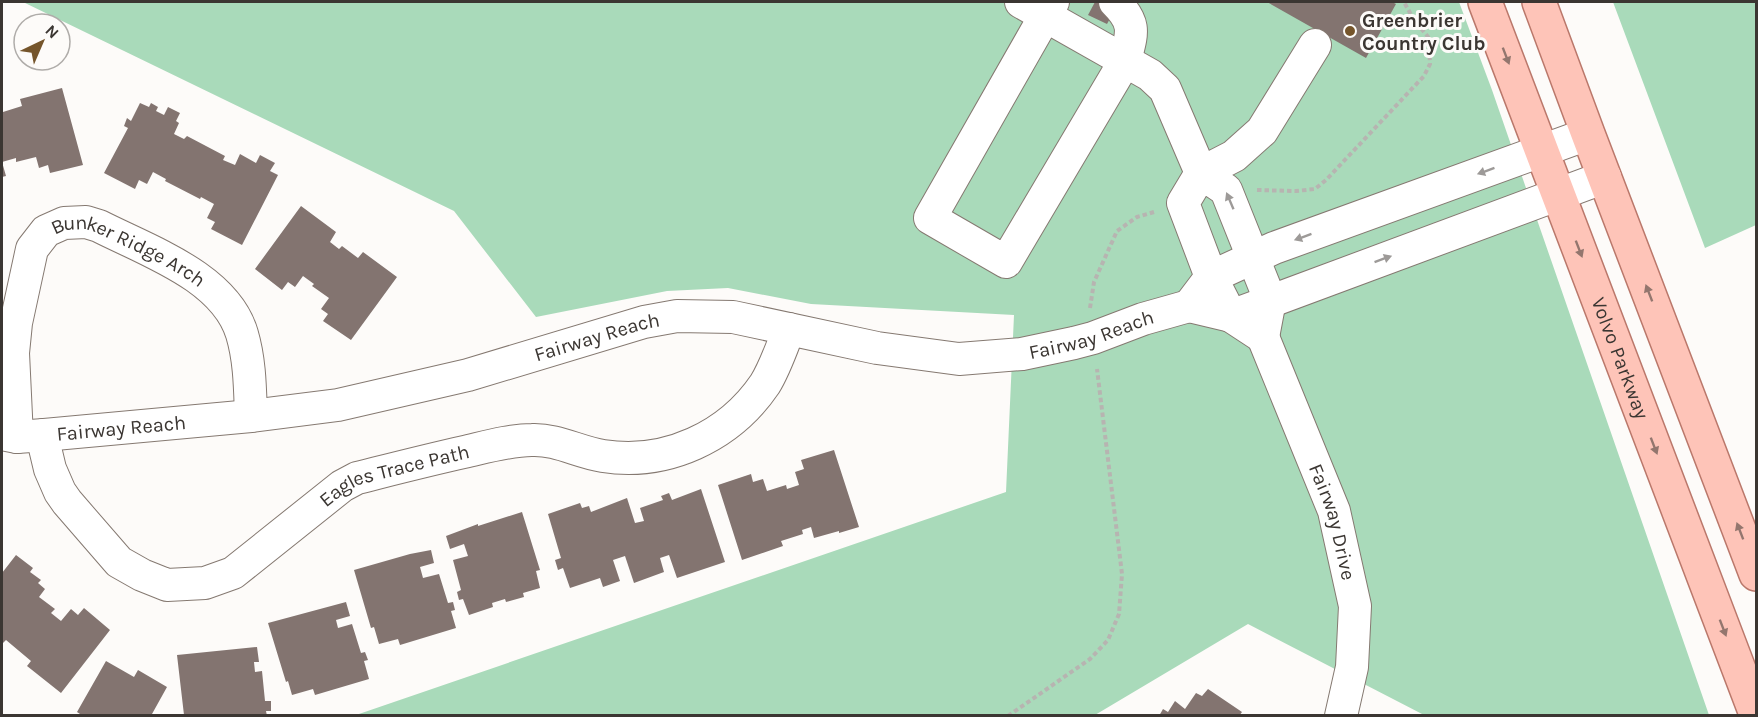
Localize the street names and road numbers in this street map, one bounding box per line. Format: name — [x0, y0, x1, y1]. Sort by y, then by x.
street label: Bunker Ridge Arch — [47, 210, 210, 292]
street label: Volvo Parkway — [1587, 294, 1654, 422]
street label: Fairway Reach — [1027, 305, 1156, 364]
street label: Fairway Reach — [531, 308, 662, 366]
street label: Fairway Reach — [56, 411, 187, 445]
street label: Eagles Trace Path — [314, 440, 472, 511]
street label: Fairway Drive — [1304, 460, 1360, 582]

